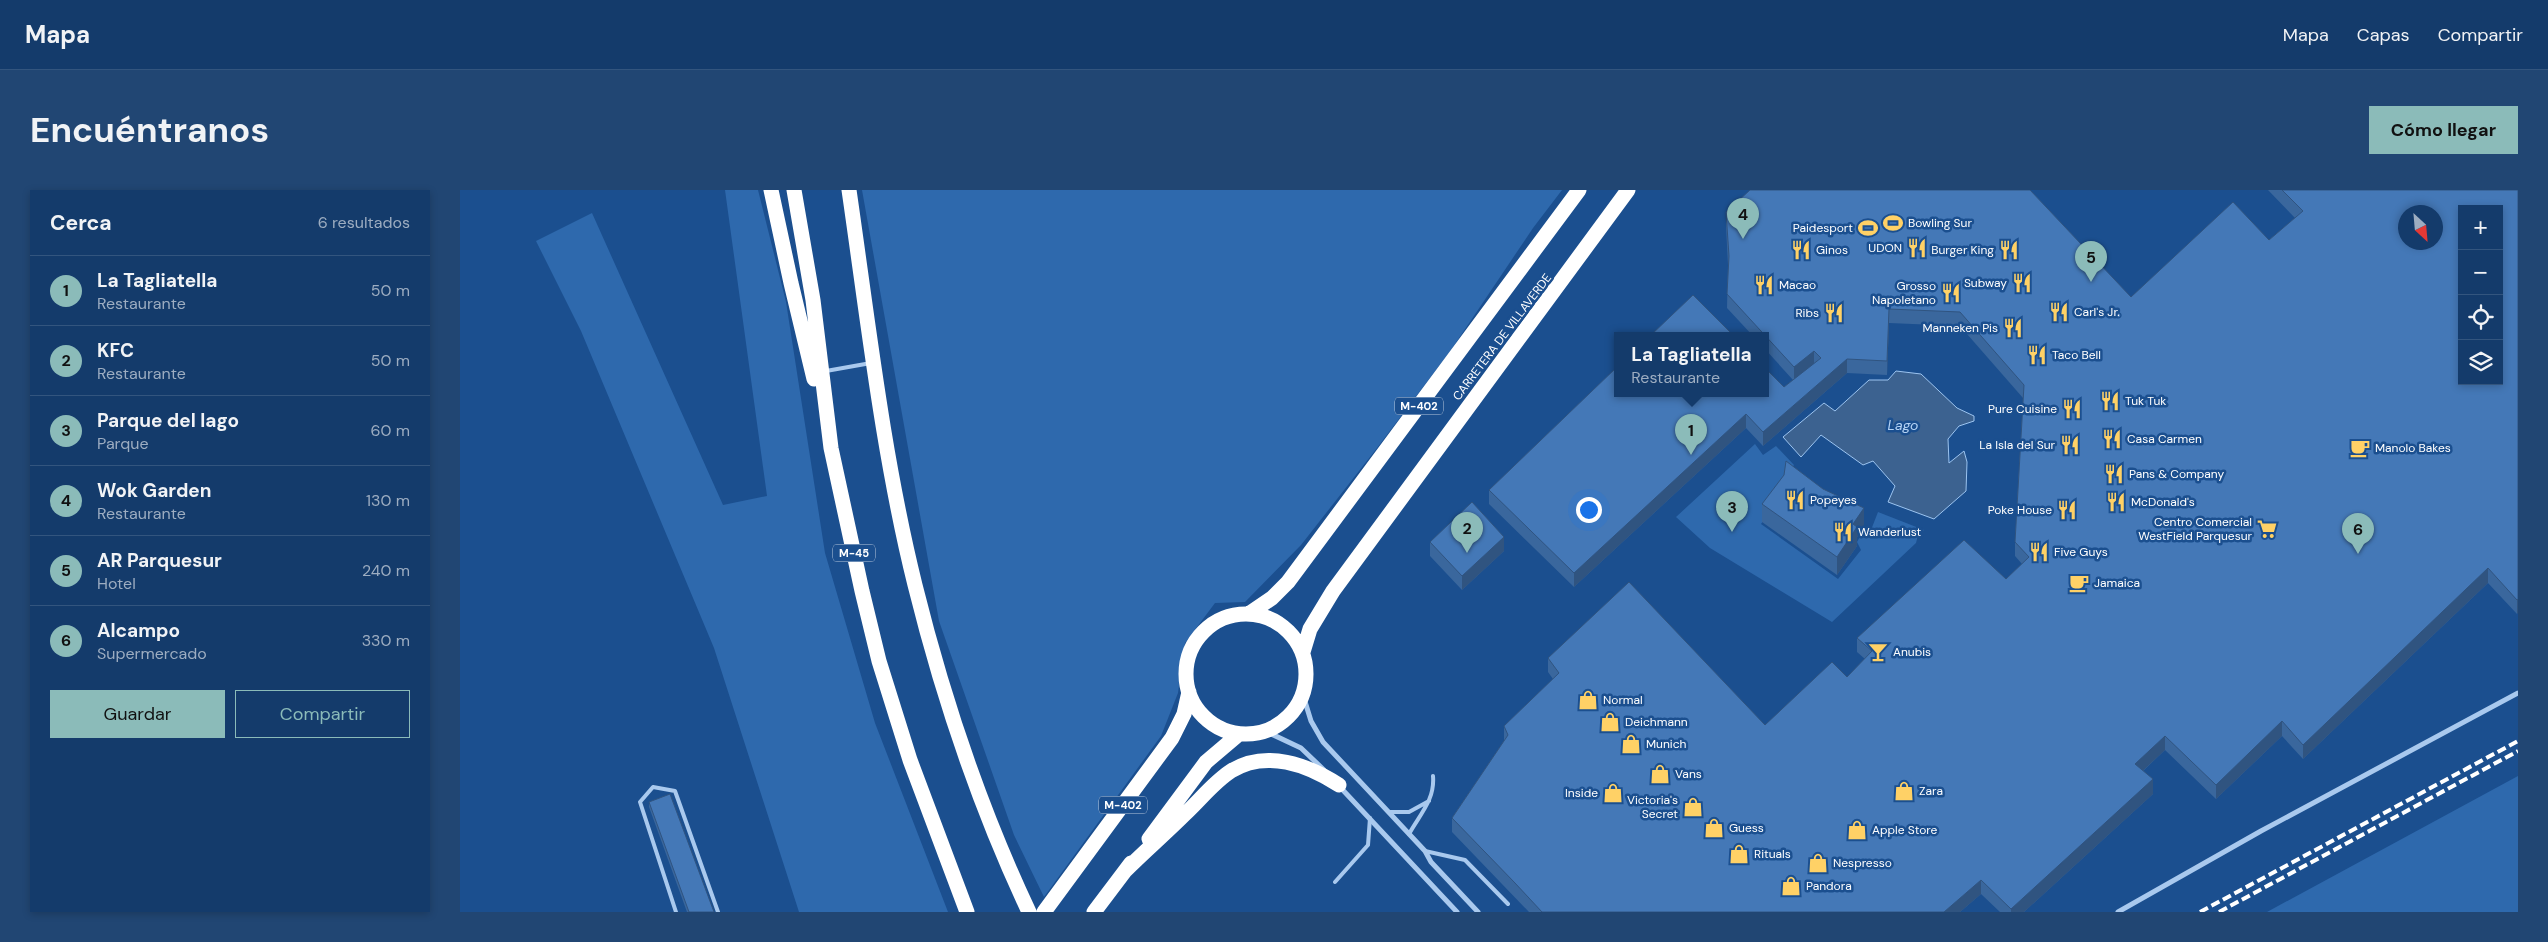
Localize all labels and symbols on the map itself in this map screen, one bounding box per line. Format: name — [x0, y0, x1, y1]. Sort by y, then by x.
pin: 4 — [1727, 198, 1759, 239]
north arrow — [2398, 205, 2443, 250]
sports icon: Bowling Sur — [1882, 212, 1904, 234]
place label: Bowling Sur — [1908, 215, 1972, 231]
sports icon: Paidesport — [1857, 217, 1879, 239]
place label: Paidesport — [1793, 220, 1853, 236]
restaurant icon: UDON — [1906, 237, 1928, 259]
restaurant icon: Ginos — [1790, 239, 1812, 261]
restaurant icon: Burger King — [1998, 239, 2020, 261]
place label: UDON — [1868, 240, 1902, 256]
pin: 5 — [2075, 241, 2107, 282]
place label: Ginos — [1816, 242, 1848, 258]
place label: Burger King — [1931, 242, 1994, 258]
street label: CARRETERA DE VILLAVERDE — [1449, 270, 1555, 404]
restaurant icon: Subway — [2011, 272, 2033, 294]
restaurant icon: Macao — [1753, 274, 1775, 296]
place label: Subway — [1964, 275, 2007, 291]
place label: Macao — [1779, 277, 1816, 293]
place label: Grosso Napoletano — [1872, 278, 1936, 308]
restaurant icon: Grosso Napoletano — [1940, 282, 1962, 304]
restaurant icon: Carl's Jr. — [2048, 301, 2070, 323]
restaurant icon: Ribs — [1823, 302, 1845, 324]
place label: Carl's Jr. — [2074, 304, 2120, 320]
place label: Ribs — [1795, 305, 1819, 321]
restaurant icon: Manneken Pis — [2002, 317, 2024, 339]
place label: Manneken Pis — [1922, 320, 1998, 336]
restaurant icon: Taco Bell — [2026, 344, 2048, 366]
place label: Taco Bell — [2052, 347, 2101, 363]
restaurant icon: Tuk Tuk — [2099, 390, 2121, 412]
place label: Tuk Tuk — [2125, 393, 2166, 409]
road number: M-402 — [1395, 398, 1443, 415]
restaurant icon: Pure Cuisine — [2061, 398, 2083, 420]
place label: Pure Cuisine — [1988, 401, 2057, 417]
pin: 1 — [1675, 414, 1707, 455]
water label: Lago — [1888, 416, 1918, 434]
restaurant icon: Casa Carmen — [2101, 428, 2123, 450]
place label: Casa Carmen — [2127, 431, 2202, 447]
restaurant icon: La Isla del Sur — [2059, 434, 2081, 456]
place label: La Isla del Sur — [1979, 437, 2056, 453]
cafe icon: Manolo Bakes — [2349, 437, 2371, 459]
place label: Manolo Bakes — [2375, 440, 2451, 456]
restaurant icon: Pans & Company — [2103, 463, 2125, 485]
place label: Pans & Company — [2129, 466, 2224, 482]
restaurant icon: Popeyes — [1784, 489, 1806, 511]
pin: 3 — [1716, 491, 1748, 532]
restaurant icon: McDonald's — [2105, 491, 2127, 513]
place label: Popeyes — [1810, 492, 1857, 508]
place label: McDonald's — [2131, 494, 2195, 510]
your location — [1576, 497, 1602, 523]
restaurant icon: Poke House — [2056, 499, 2078, 521]
place label: Poke House — [1988, 502, 2052, 518]
pin: 2 — [1451, 512, 1483, 553]
pin: 6 — [2342, 513, 2374, 554]
place label: Centro Comercial WestField Parquesur — [2138, 514, 2253, 544]
supermarket icon: Centro Comercial WestField Parquesur — [2256, 518, 2278, 540]
restaurant icon: Wanderlust — [1832, 521, 1854, 543]
place label: Wanderlust — [1858, 524, 1922, 540]
restaurant icon: Five Guys — [2028, 541, 2050, 563]
road number: M-45 — [833, 544, 875, 562]
place label: Five Guys — [2054, 544, 2108, 560]
cafe icon: Jamaica — [2068, 572, 2090, 594]
place label: Jamaica — [2094, 575, 2140, 591]
bar icon: Anubis — [1867, 641, 1889, 663]
place label: Anubis — [1893, 644, 1931, 660]
shop icon: Normal — [1577, 689, 1599, 711]
place label: Normal — [1603, 692, 1643, 708]
shop icon: Deichmann — [1599, 711, 1621, 733]
place label: Deichmann — [1625, 714, 1688, 730]
shop icon: Munich — [1620, 733, 1642, 755]
place label: Munich — [1646, 736, 1687, 752]
shop icon: Vans — [1649, 763, 1671, 785]
place label: Vans — [1675, 766, 1702, 782]
shop icon: Zara — [1893, 780, 1915, 802]
shop icon: Inside — [1602, 782, 1624, 804]
place label: Zara — [1919, 783, 1943, 799]
place label: Inside — [1565, 785, 1598, 801]
place label: Victoria's Secret — [1627, 792, 1678, 822]
road number: M-402 — [1099, 796, 1147, 814]
shop icon: Victoria's Secret — [1682, 796, 1704, 818]
shop icon: Guess — [1703, 817, 1725, 839]
shop icon: Apple Store — [1846, 819, 1868, 841]
place label: Guess — [1729, 820, 1764, 836]
place label: Apple Store — [1872, 822, 1938, 838]
shop icon: Rituals — [1728, 843, 1750, 865]
place label: Rituals — [1754, 846, 1791, 862]
shop icon: Nespresso — [1807, 852, 1829, 874]
place label: Nespresso — [1833, 855, 1892, 871]
shop icon: Pandora — [1780, 875, 1802, 897]
place label: Pandora — [1806, 878, 1852, 894]

